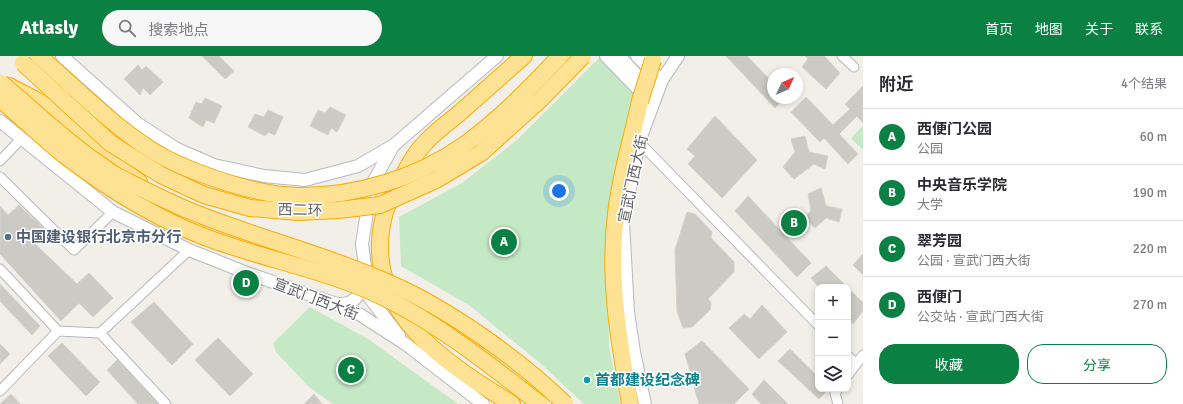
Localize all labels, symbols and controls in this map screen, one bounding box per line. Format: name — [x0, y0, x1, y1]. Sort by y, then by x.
search box — [102, 10, 382, 46]
text: Atlasly — [20, 16, 78, 40]
icon: search — [116, 17, 138, 39]
text: 搜索地点 — [148, 21, 208, 39]
text: 首页 — [985, 21, 1013, 38]
text: 地图 — [1035, 21, 1063, 38]
text: 关于 — [1085, 21, 1113, 38]
text: 联系 — [1135, 21, 1163, 38]
north arrow — [767, 68, 803, 104]
text: 附近 — [879, 74, 913, 95]
text: 4个结果 — [1121, 76, 1167, 92]
text: 西便门公园 — [917, 120, 992, 138]
text: A — [888, 129, 896, 145]
text: 60 m — [1140, 129, 1167, 145]
street label: 宣武门西大街 — [615, 133, 651, 225]
text: 公园 — [917, 141, 943, 157]
text: 中央音乐学院 — [917, 176, 1007, 194]
your location — [549, 181, 569, 201]
text: B — [888, 185, 896, 201]
text: 190 m — [1133, 185, 1167, 201]
text: 大学 — [917, 197, 943, 213]
street label: 西二环 — [277, 201, 323, 219]
pin: B — [781, 208, 807, 238]
pin: A — [491, 227, 517, 257]
place label: 中国建设银行北京市分行 — [16, 228, 181, 246]
marker: 中国建设银行北京市分行 — [3, 232, 13, 242]
text: 翠芳园 — [917, 232, 962, 250]
text: C — [888, 241, 896, 257]
text: 220 m — [1133, 241, 1167, 257]
text: 公园 · 宣武门西大街 — [917, 253, 1031, 269]
pin: D — [233, 268, 259, 298]
street label: 宣武门西大街 — [271, 274, 361, 324]
map controls — [815, 284, 851, 392]
button: + — [815, 284, 851, 320]
text: 西便门 — [917, 288, 962, 306]
text: D — [888, 297, 896, 313]
text: 270 m — [1133, 297, 1167, 313]
text: 公交站 · 宣武门西大街 — [917, 309, 1044, 325]
button: − — [815, 320, 851, 356]
button: 收藏 — [879, 344, 1019, 384]
button: 分享 — [1027, 344, 1167, 384]
pin: C — [338, 355, 364, 385]
button: layers — [815, 356, 851, 392]
place label: 首都建设纪念碑 — [595, 371, 700, 389]
marker: 首都建设纪念碑 — [582, 375, 592, 385]

